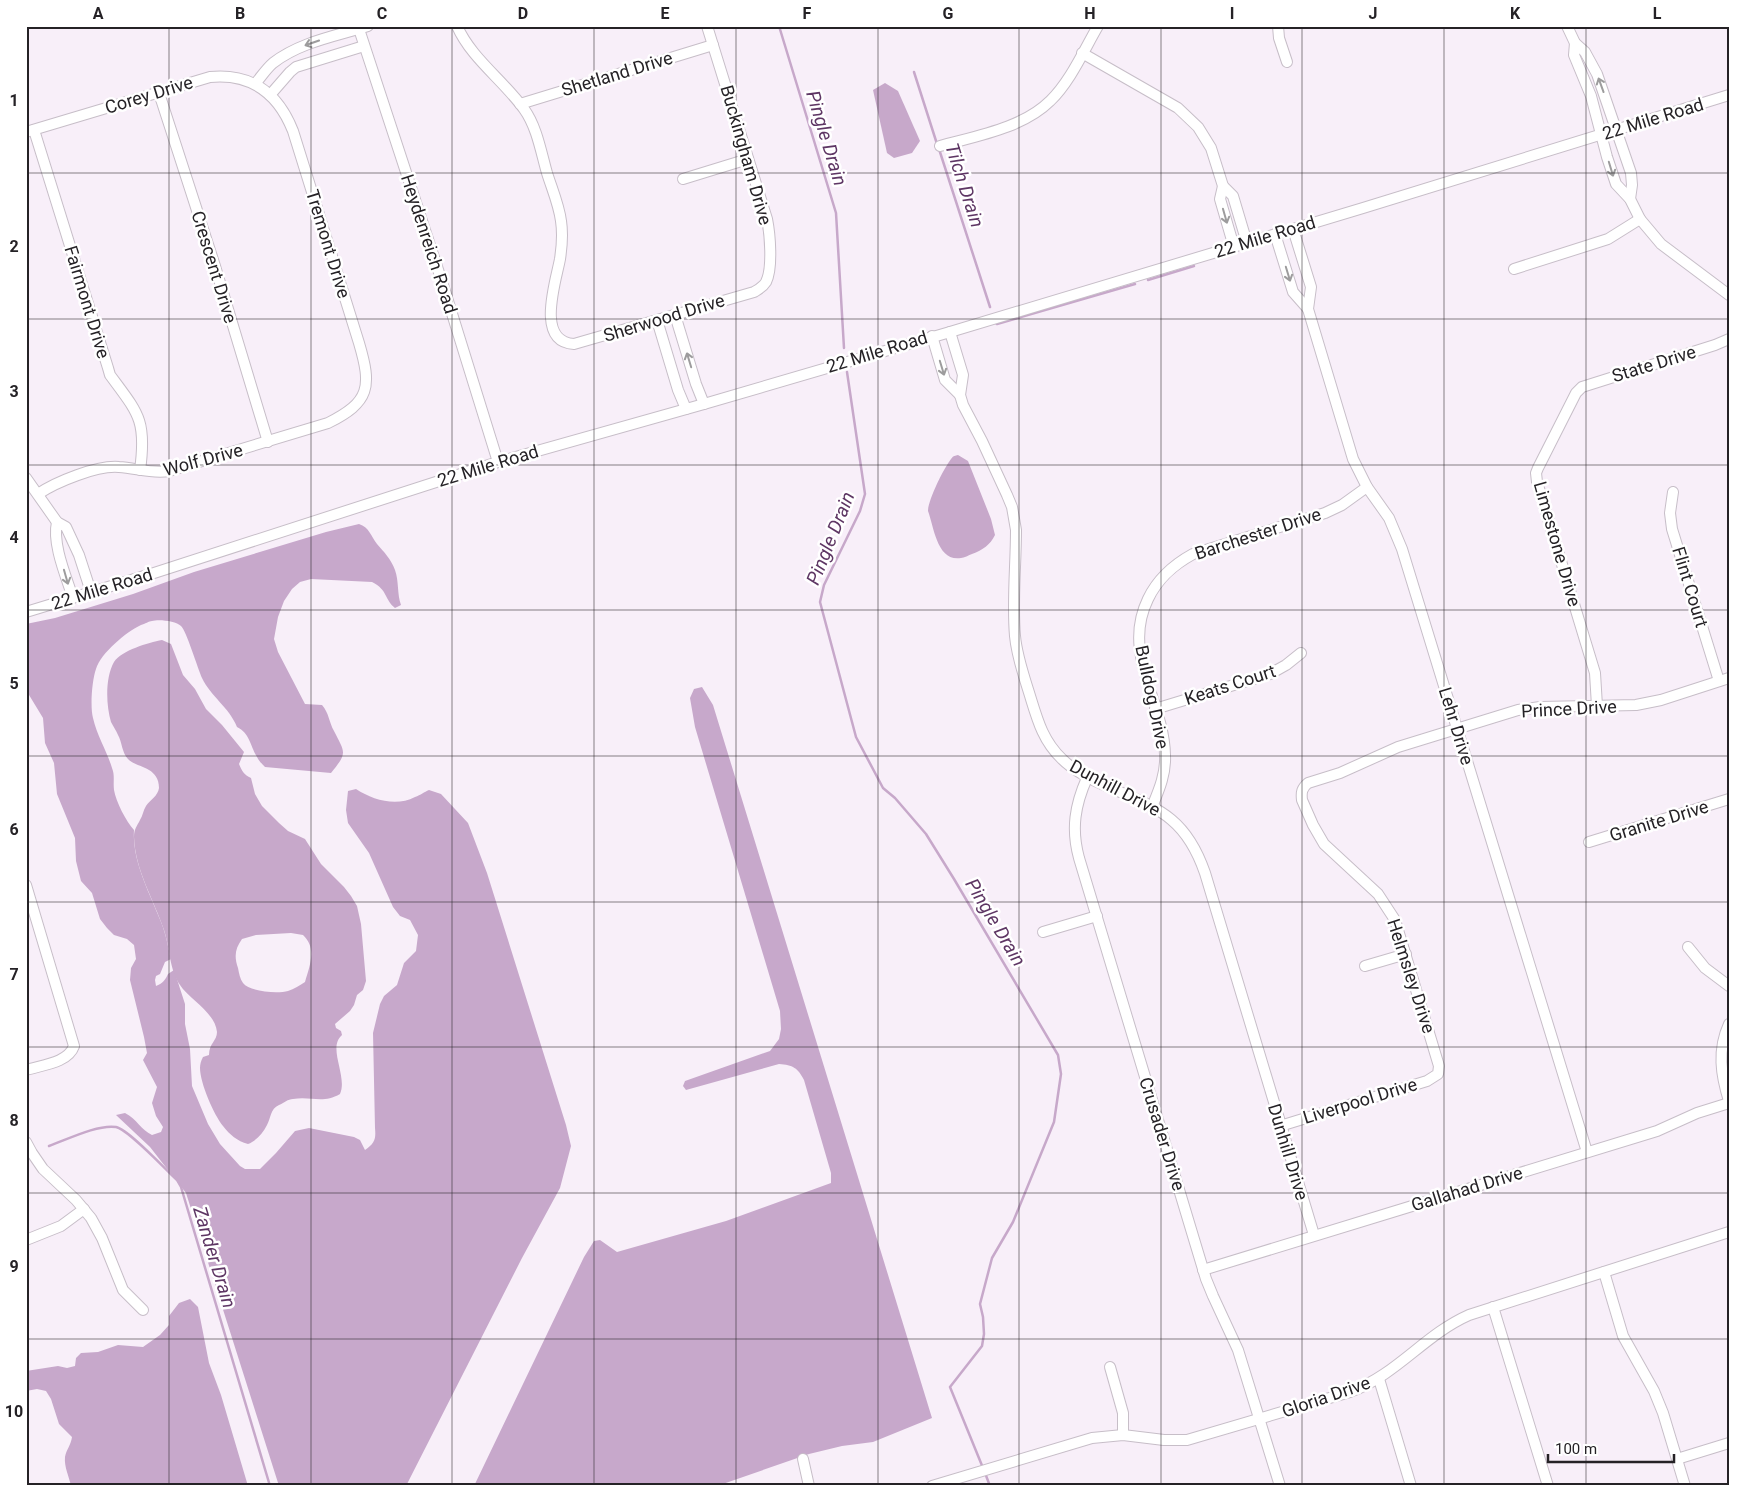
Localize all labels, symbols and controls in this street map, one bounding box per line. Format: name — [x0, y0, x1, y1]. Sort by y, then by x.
text: A — [93, 4, 104, 23]
text: B — [235, 4, 245, 23]
text: C — [377, 4, 387, 23]
text: D — [518, 4, 528, 23]
text: E — [661, 4, 670, 23]
text: F — [803, 4, 812, 23]
text: G — [943, 4, 954, 23]
text: H — [1084, 4, 1096, 23]
text: I — [1230, 4, 1234, 23]
text: J — [1369, 4, 1377, 23]
text: K — [1510, 4, 1521, 23]
text: L — [1653, 4, 1662, 23]
one-way arrow — [305, 39, 320, 48]
street label: Shetland Drive — [559, 47, 675, 100]
street label: Corey Drive — [102, 71, 195, 118]
one-way arrow — [1596, 77, 1605, 93]
street label: Buckingham Drive — [716, 83, 776, 227]
water label: Pingle Drain — [801, 88, 852, 188]
text: 1 — [9, 91, 19, 110]
street label: 22 Mile Road — [1600, 93, 1706, 144]
water label: Tilch Drain — [940, 140, 989, 230]
one-way arrow — [1607, 161, 1616, 177]
street label: Heydenreich Road — [397, 172, 462, 316]
street label: Tremont Drive — [302, 187, 355, 301]
street label: Crescent Drive — [187, 208, 242, 325]
one-way arrow — [1221, 208, 1231, 224]
street label: 22 Mile Road — [1212, 211, 1318, 262]
text: 2 — [9, 237, 19, 256]
street label: Fairmont Drive — [60, 243, 115, 361]
one-way arrow — [1283, 266, 1293, 282]
street label: Sherwood Drive — [601, 289, 727, 346]
street label: 22 Mile Road — [824, 326, 930, 377]
street label: State Drive — [1609, 341, 1698, 386]
one-way arrow — [683, 352, 693, 368]
one-way arrow — [937, 360, 947, 376]
text: 3 — [9, 382, 19, 401]
street label: Wolf Drive — [161, 439, 245, 480]
street label: 22 Mile Road — [435, 440, 541, 491]
street label: Limestone Drive — [1530, 479, 1585, 609]
water label: Pingle Drain — [801, 488, 860, 588]
street label: Barchester Drive — [1192, 503, 1324, 564]
text: 4 — [9, 528, 19, 547]
street label: Flint Court — [1668, 544, 1713, 630]
street label: 22 Mile Road — [49, 563, 155, 614]
one-way arrow — [62, 569, 72, 585]
street label: Bulldog Drive — [1131, 643, 1174, 751]
street label: Keats Court — [1182, 660, 1278, 709]
text: 5 — [9, 674, 19, 693]
street label: Lehr Drive — [1435, 684, 1478, 767]
street label: Prince Drive — [1521, 696, 1617, 721]
street label: Dunhill Drive — [1066, 755, 1164, 820]
street label: Granite Drive — [1607, 796, 1711, 846]
text: 6 — [9, 820, 19, 839]
water label: Pingle Drain — [960, 874, 1031, 970]
street label: Helmsley Drive — [1383, 916, 1440, 1036]
text: 7 — [9, 965, 19, 984]
street label: Liverpool Drive — [1300, 1073, 1419, 1128]
street label: Crusader Drive — [1135, 1075, 1190, 1193]
street label: Dunhill Drive — [1264, 1101, 1313, 1203]
text: 8 — [9, 1111, 19, 1130]
street label: Gallahad Drive — [1409, 1162, 1525, 1215]
water label: Zander Drain — [188, 1203, 241, 1311]
text: 9 — [9, 1257, 19, 1276]
street label: Gloria Drive — [1279, 1372, 1373, 1421]
text: 10 — [5, 1402, 23, 1421]
scale bar — [1548, 1432, 1674, 1464]
text: 100 m — [1555, 1440, 1597, 1458]

